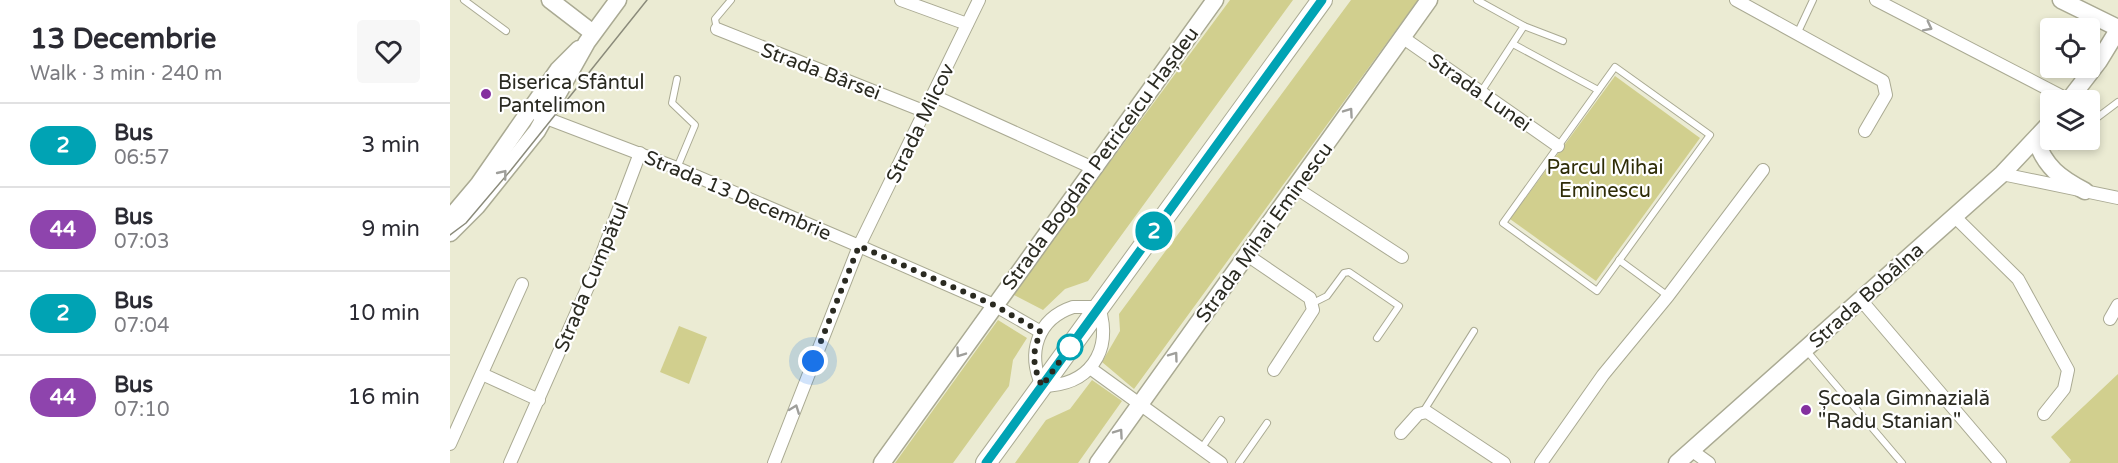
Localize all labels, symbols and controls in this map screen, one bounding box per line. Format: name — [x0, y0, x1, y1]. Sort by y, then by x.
map controls — [2040, 18, 2100, 150]
button: locate — [2040, 18, 2100, 78]
button: heart — [357, 20, 420, 83]
one-way arrow — [1922, 20, 1932, 31]
text: 13 Decembrie — [30, 22, 216, 56]
street label: Strada Bogdan Petriceicu Hașdeu — [997, 22, 1204, 295]
street label: Strada Bârsei — [757, 38, 884, 106]
street label: Strada Lunei — [1424, 49, 1535, 137]
street label: Strada Milcov — [882, 60, 960, 187]
text: Walk · 3 min · 240 m — [30, 62, 222, 86]
place label: Biserica Sfântul Pantelimon — [498, 71, 644, 118]
marker: Biserica Sfântul Pantelimon — [479, 87, 493, 101]
button: layers — [2040, 90, 2100, 150]
one-way arrow — [1342, 108, 1353, 119]
text: Bus — [114, 120, 153, 146]
text: 3 min — [361, 132, 420, 158]
text: 2 — [56, 133, 70, 158]
street label: Strada Mihai Eminescu — [1191, 138, 1338, 327]
text: 06:57 — [114, 146, 169, 170]
street label: Strada 13 Decembrie — [641, 146, 835, 246]
park label: Parcul Mihai Eminescu — [1546, 156, 1664, 203]
one-way arrow — [496, 170, 507, 181]
street label: Strada Cumpătul — [550, 199, 634, 356]
text: Bus — [114, 204, 153, 230]
line badge: 2 — [1134, 212, 1174, 250]
text: 9 min — [361, 216, 420, 242]
text: 44 — [50, 217, 76, 242]
text: 2 — [1147, 219, 1161, 244]
text: 07:03 — [114, 230, 169, 254]
street label: Strada Bobâlna — [1805, 238, 1929, 353]
text: Bus — [114, 288, 153, 314]
text: 10 min — [348, 300, 420, 326]
text: 2 — [56, 301, 70, 326]
text: 07:04 — [114, 314, 169, 338]
unlabelled marker — [1057, 334, 1083, 360]
your location — [798, 346, 828, 376]
one-way arrow — [956, 346, 967, 357]
one-way arrow — [1167, 351, 1178, 362]
text: Bus — [114, 372, 153, 398]
text: 16 min — [348, 384, 420, 410]
text: 44 — [50, 385, 76, 410]
place label: Școala Gimnazială "Radu Stanian" — [1818, 387, 1990, 434]
text: 07:10 — [114, 398, 169, 422]
marker: Școala Gimnazială "Radu Stanian" — [1799, 403, 1813, 417]
one-way arrow — [788, 404, 801, 414]
one-way arrow — [1112, 429, 1123, 440]

